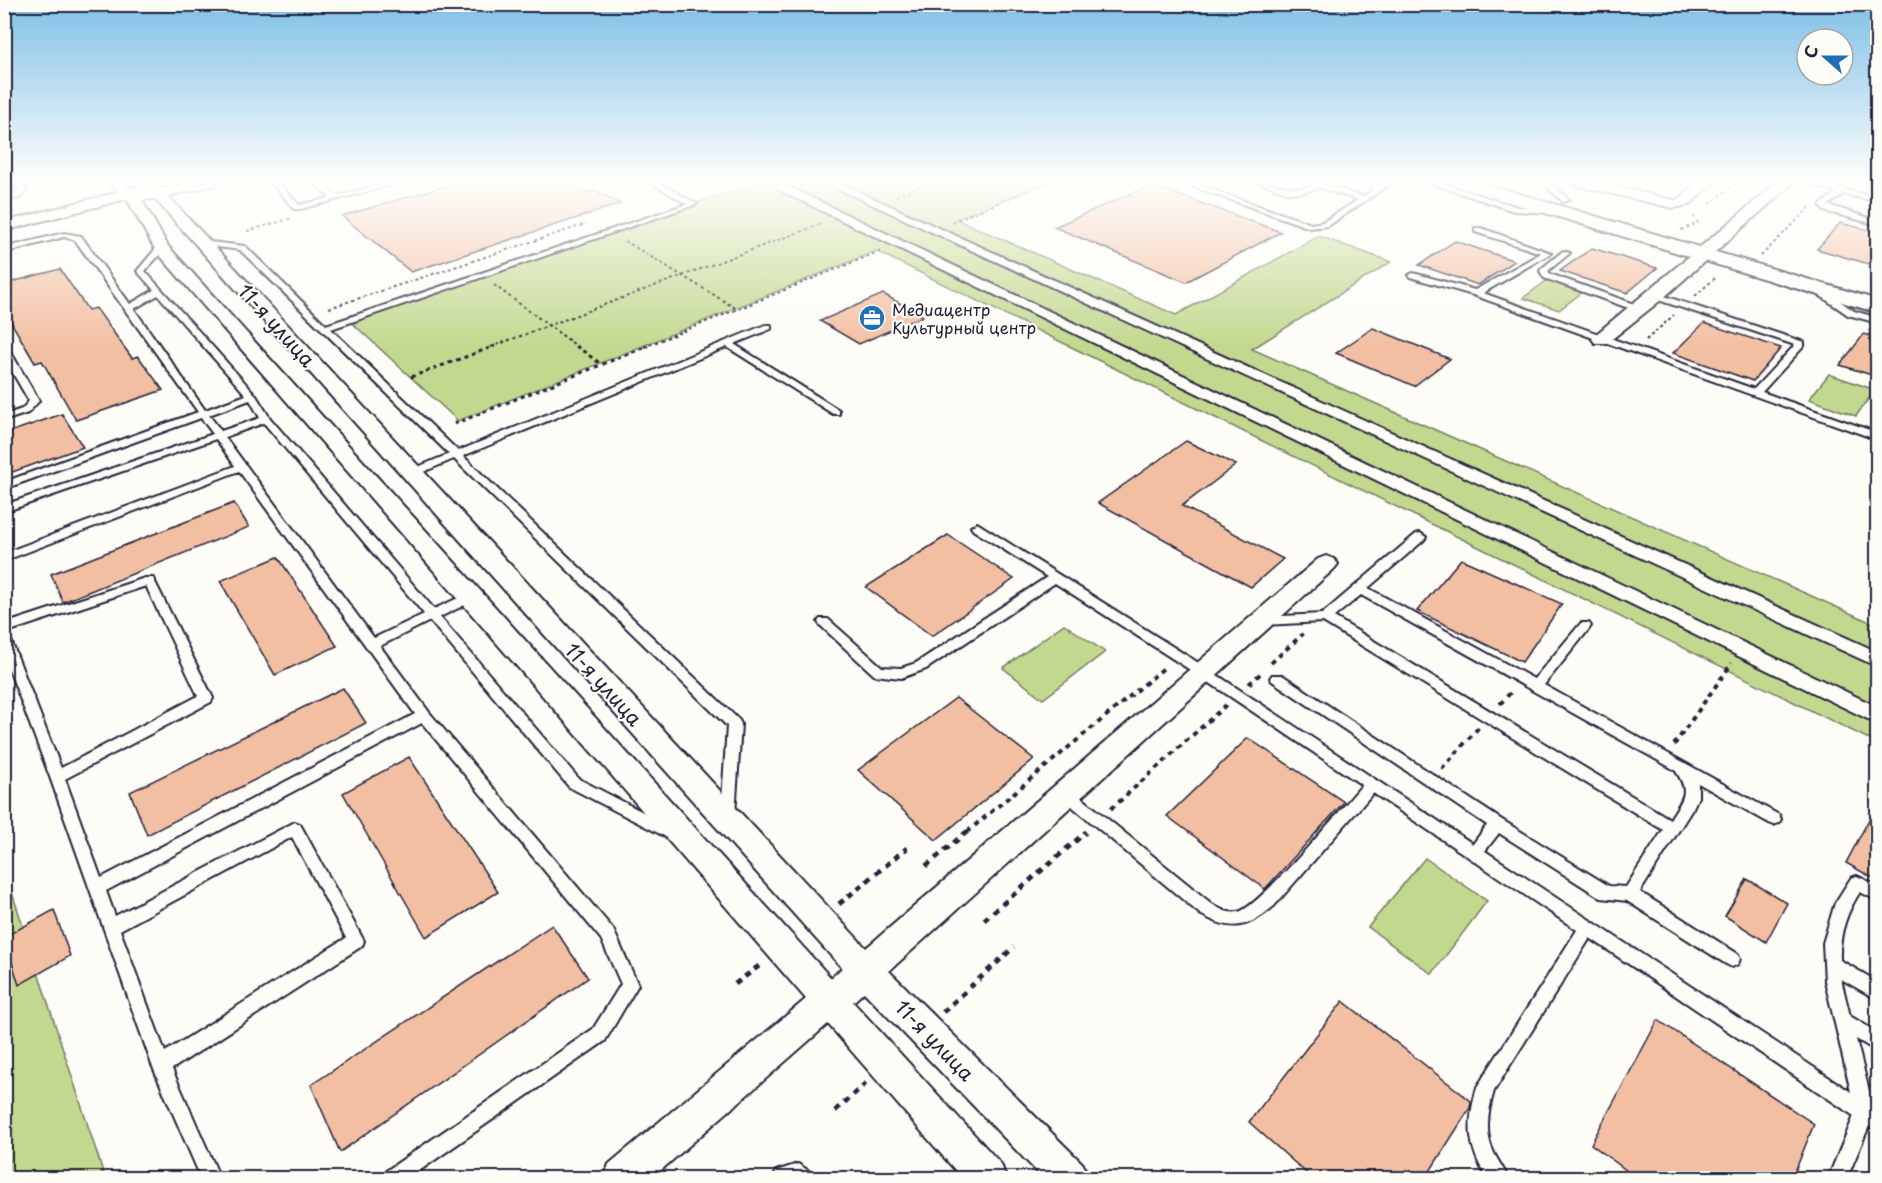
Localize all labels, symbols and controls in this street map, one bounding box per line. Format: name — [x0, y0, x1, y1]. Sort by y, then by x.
north arrow — [1795, 27, 1855, 87]
text: С — [1797, 41, 1823, 61]
street label: 11-я улица — [231, 277, 323, 374]
place label: Медиацентр Культурный центр — [892, 297, 1036, 339]
office icon: Медиацентр Культурный центр — [857, 303, 887, 333]
street label: 11-я улица — [558, 636, 650, 733]
street label: 11-я улица — [888, 993, 982, 1088]

